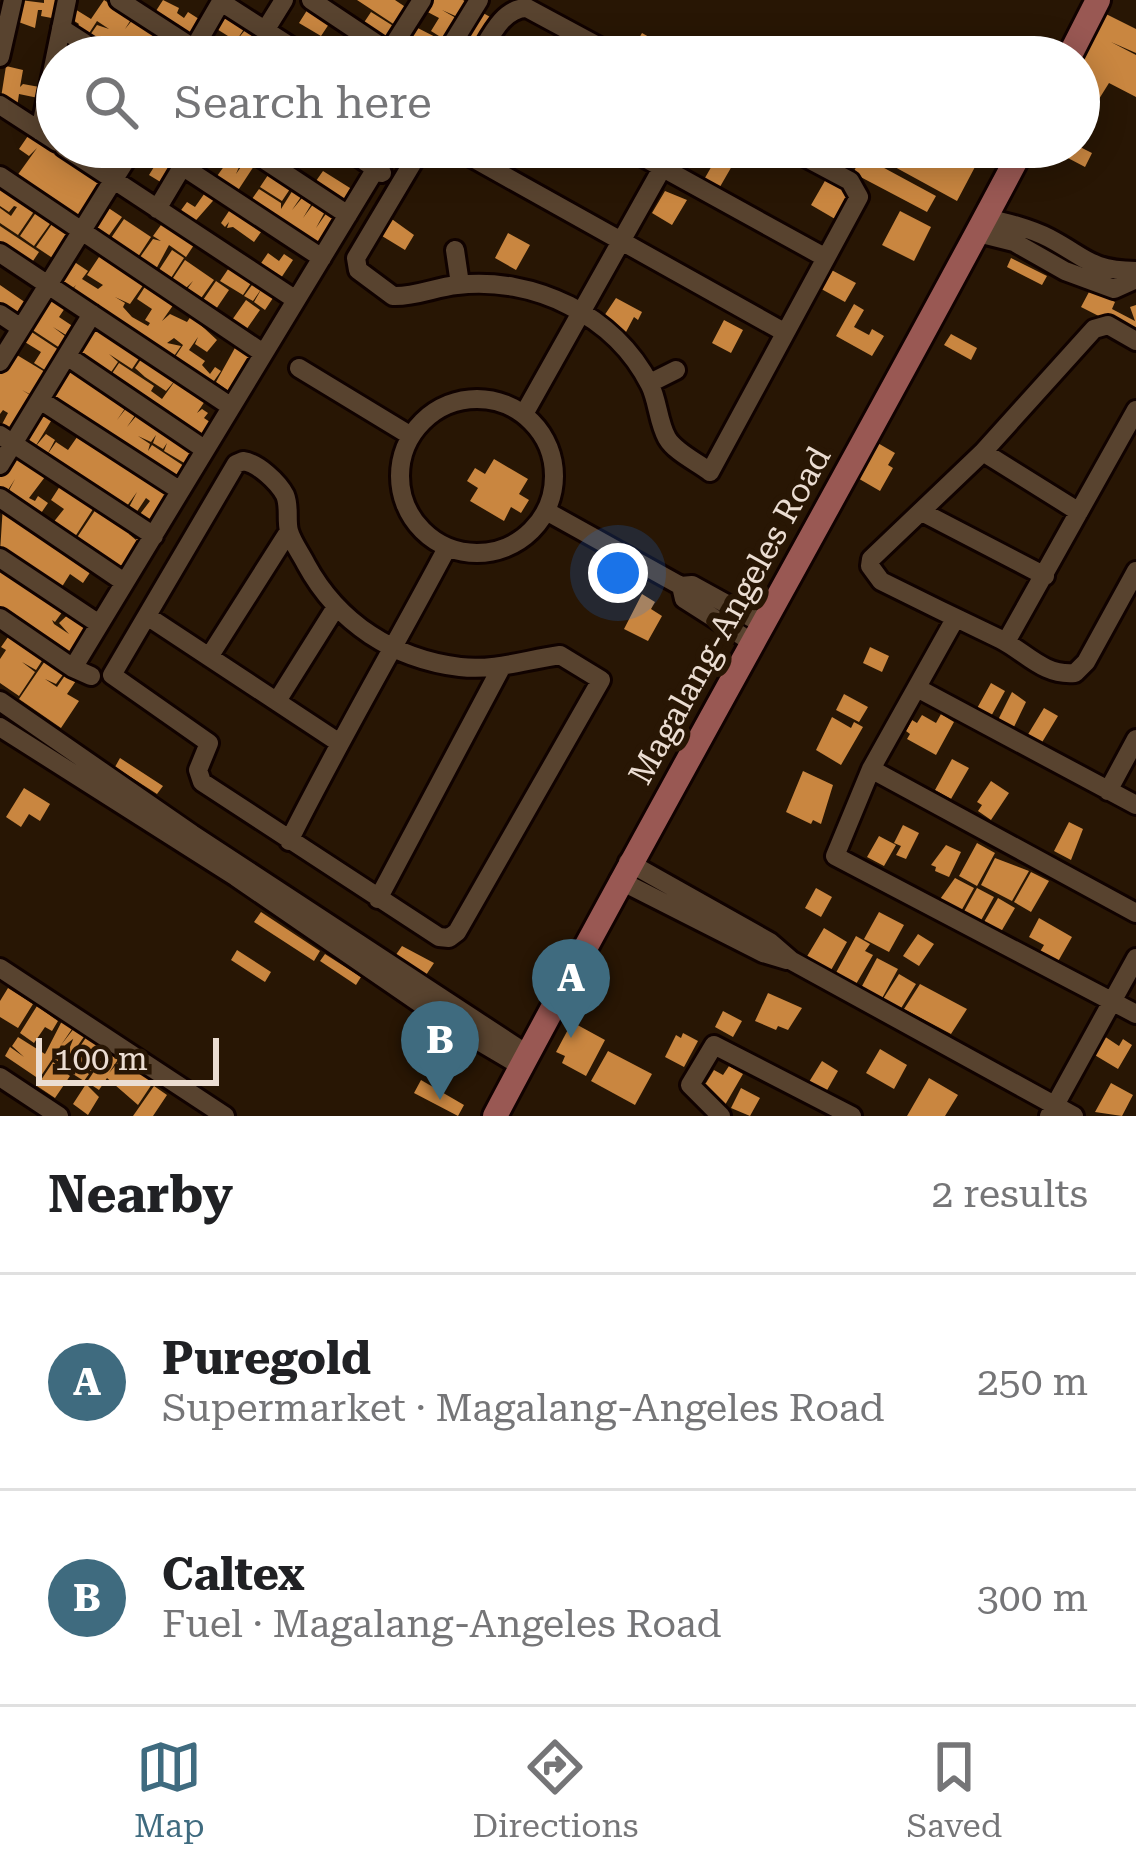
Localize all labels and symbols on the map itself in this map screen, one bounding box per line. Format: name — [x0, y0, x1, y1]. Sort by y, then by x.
street label: Magalang-Angeles Road — [620, 440, 839, 791]
your location — [588, 543, 648, 603]
pin: A — [532, 939, 610, 1038]
pin: B — [401, 1001, 479, 1100]
scale bar — [36, 1032, 219, 1085]

